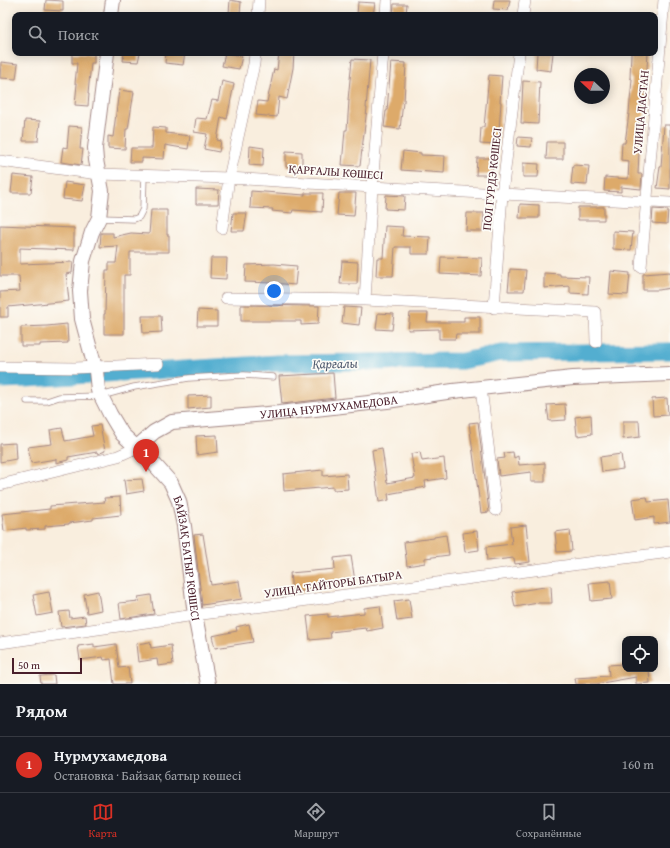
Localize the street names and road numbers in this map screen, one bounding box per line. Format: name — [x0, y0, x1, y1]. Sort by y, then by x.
street label: УЛИЦА ДАСТАН — [628, 69, 653, 155]
street label: ПОЛ ГУРДЭ КӨШЕСІ — [478, 127, 505, 231]
street label: ҚАРҒАЛЫ КӨШЕСІ — [288, 160, 384, 183]
street label: УЛИЦА НУРМУХАМЕДОВА — [259, 390, 399, 423]
street label: БАЙЗАҚ БАТЫР КӨШЕСІ — [170, 493, 205, 623]
street label: УЛИЦА ТАЙТОРЫ БАТЫРА — [263, 565, 404, 602]

